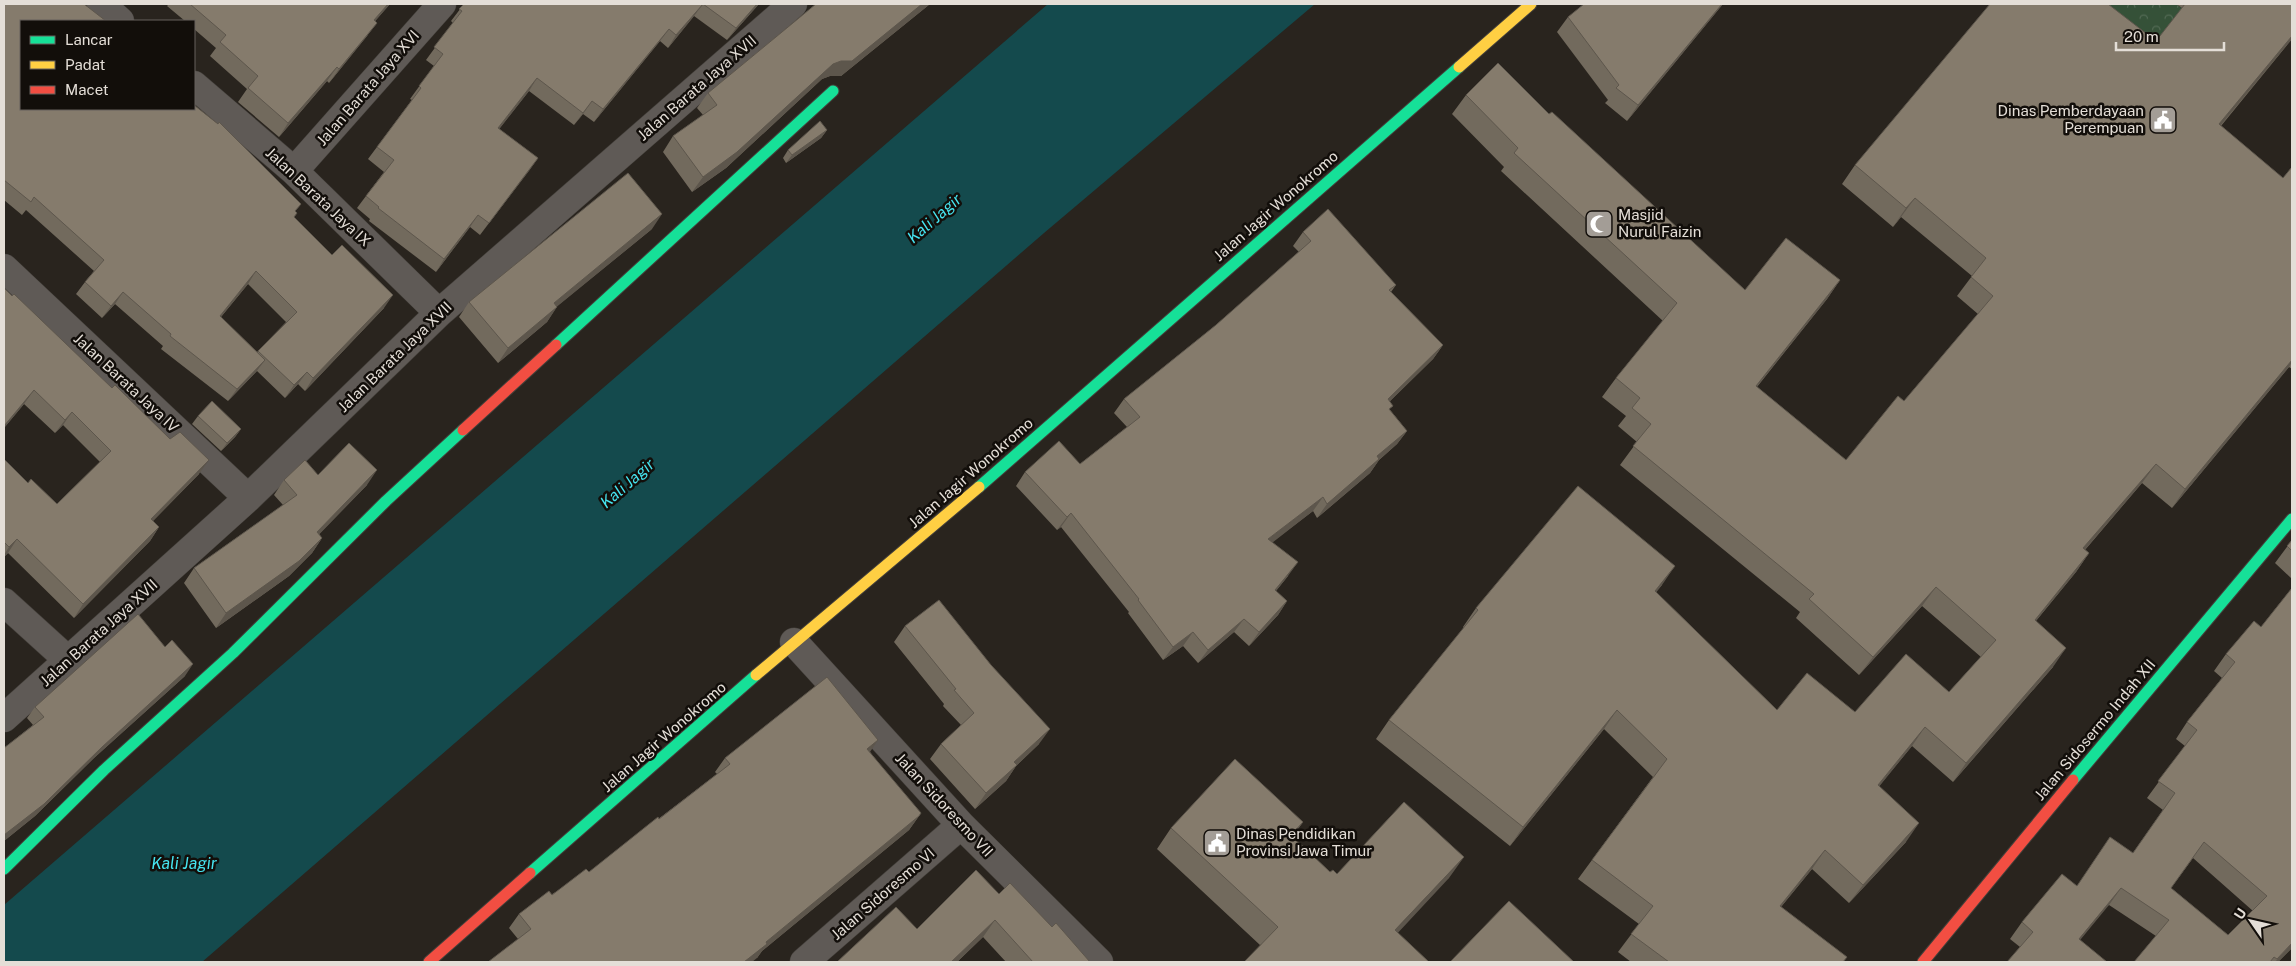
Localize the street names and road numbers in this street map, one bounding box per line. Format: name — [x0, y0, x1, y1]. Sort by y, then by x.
street label: Jalan Barata Jaya XVI — [313, 27, 422, 149]
street label: Jalan Barata Jaya XVII — [634, 32, 759, 144]
street label: Jalan Barata Jaya IX — [262, 144, 374, 250]
street label: Jalan Jagir Wonokromo — [1210, 147, 1341, 264]
street label: Jalan Barata Jaya XVII — [334, 298, 455, 415]
street label: Jalan Barata Jaya IV — [71, 330, 182, 436]
street label: Jalan Jagir Wonokromo — [905, 414, 1036, 531]
street label: Jalan Barata Jaya XVII — [37, 576, 161, 690]
street label: Jalan Sidosermo Indah XII — [2031, 656, 2159, 804]
street label: Jalan Jagir Wonokromo — [598, 678, 729, 795]
street label: Jalan Sidoresmo VII — [892, 749, 997, 860]
street label: Jalan Sidoresmo VI — [828, 844, 938, 943]

